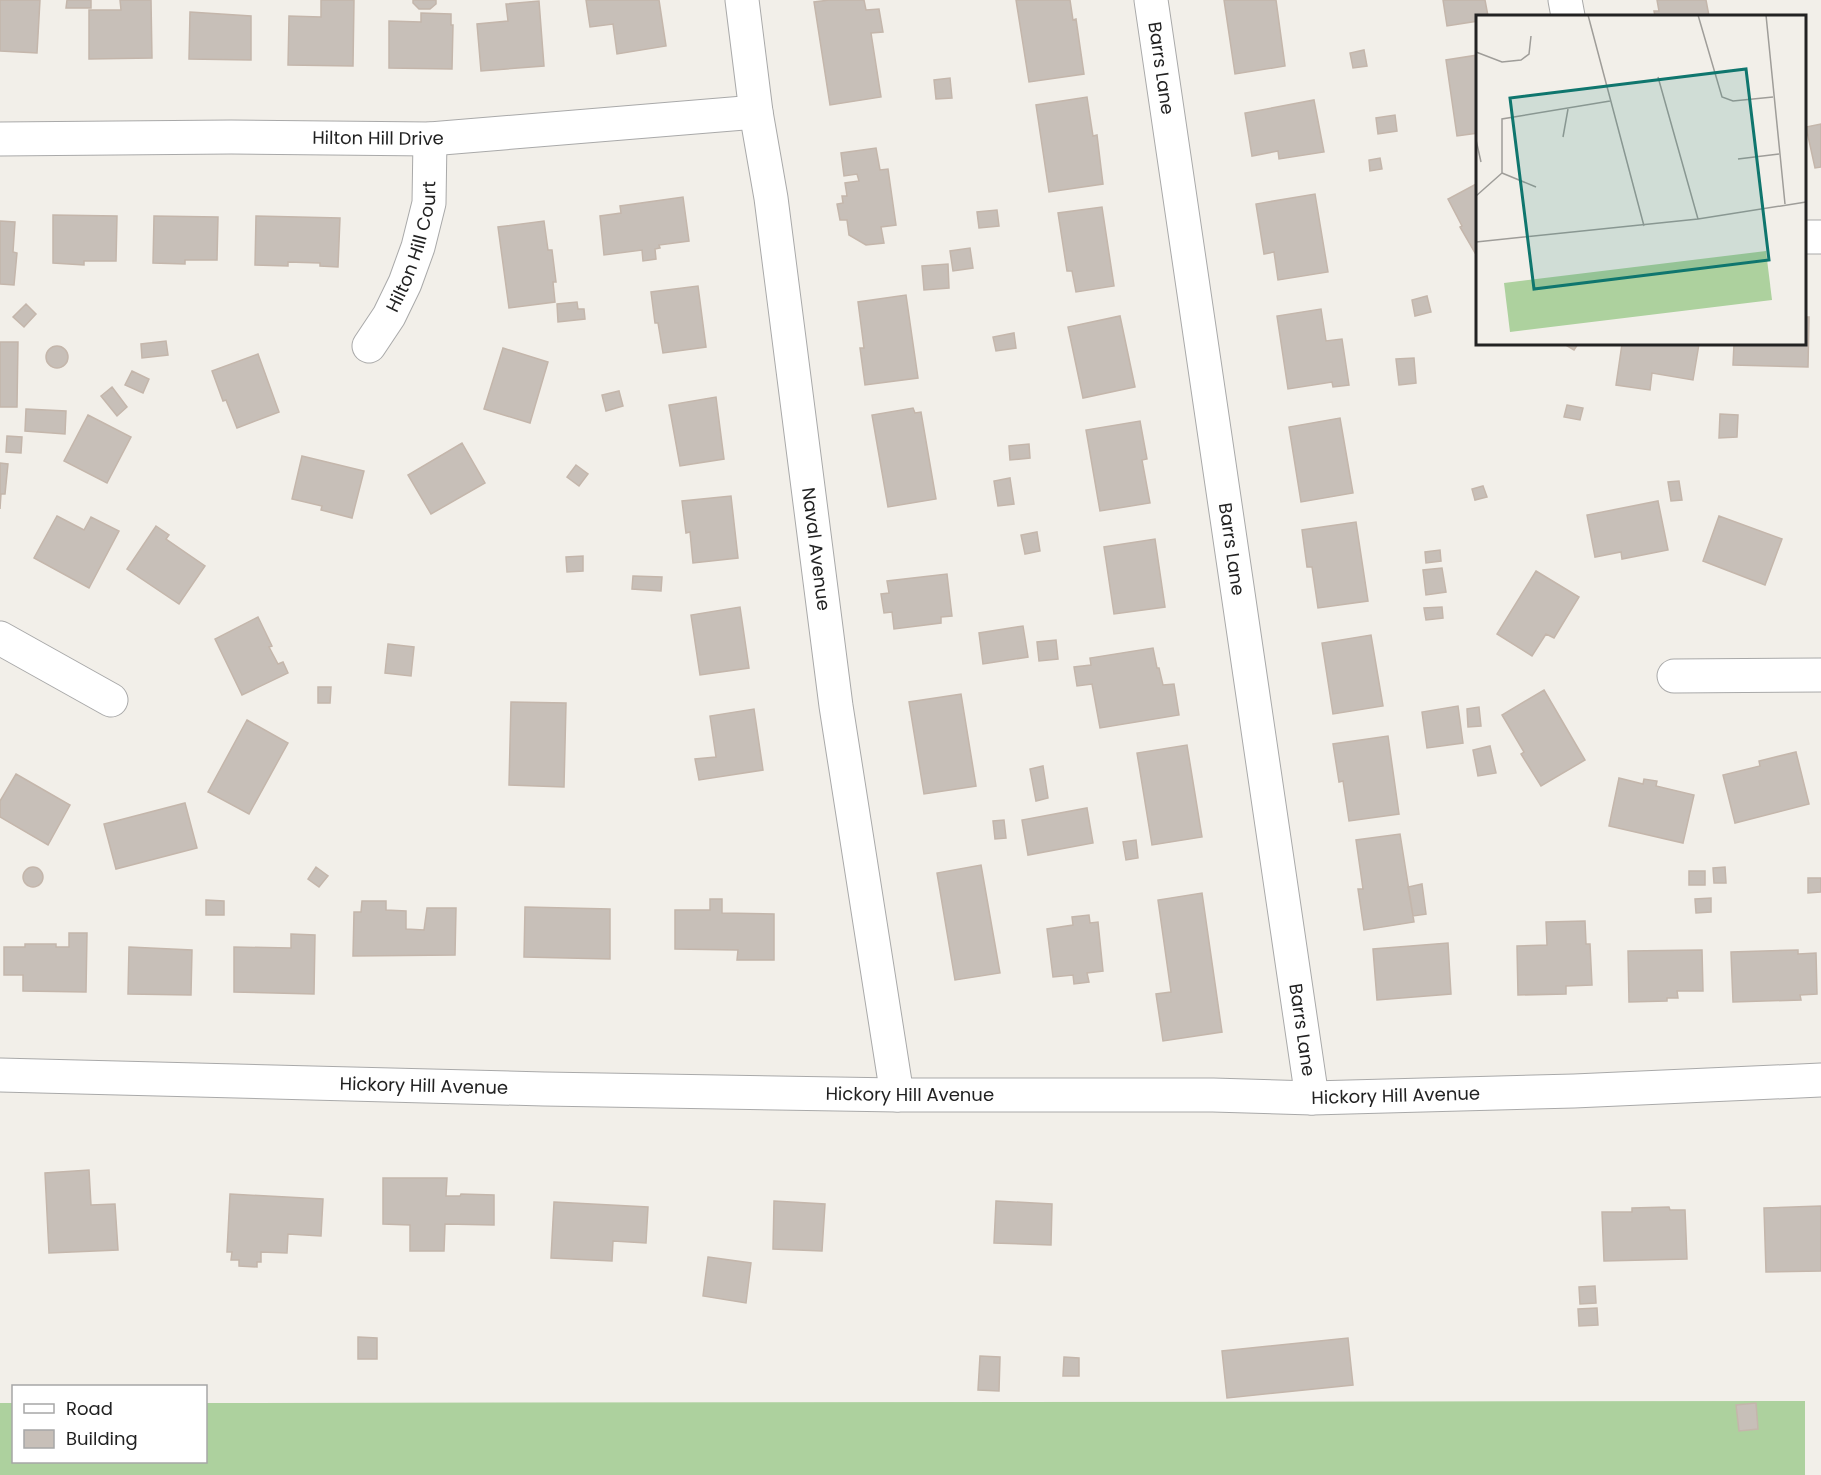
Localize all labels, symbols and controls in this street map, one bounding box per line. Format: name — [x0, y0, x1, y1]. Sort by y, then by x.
inset map — [1476, 15, 1806, 345]
street label: Barrs Lane — [1142, 20, 1181, 116]
street label: Hilton Hill Drive — [312, 125, 445, 151]
street label: Hilton Hill Court — [380, 181, 441, 316]
street label: Naval Avenue — [796, 486, 837, 612]
street label: Barrs Lane — [1213, 501, 1251, 597]
street label: Barrs Lane — [1283, 982, 1322, 1078]
street label: Hickory Hill Avenue — [339, 1071, 508, 1100]
street label: Hickory Hill Avenue — [825, 1081, 994, 1107]
street label: Hickory Hill Avenue — [1311, 1081, 1480, 1110]
legend — [12, 1385, 207, 1463]
text: Road — [66, 1396, 113, 1421]
text: Building — [66, 1426, 138, 1451]

